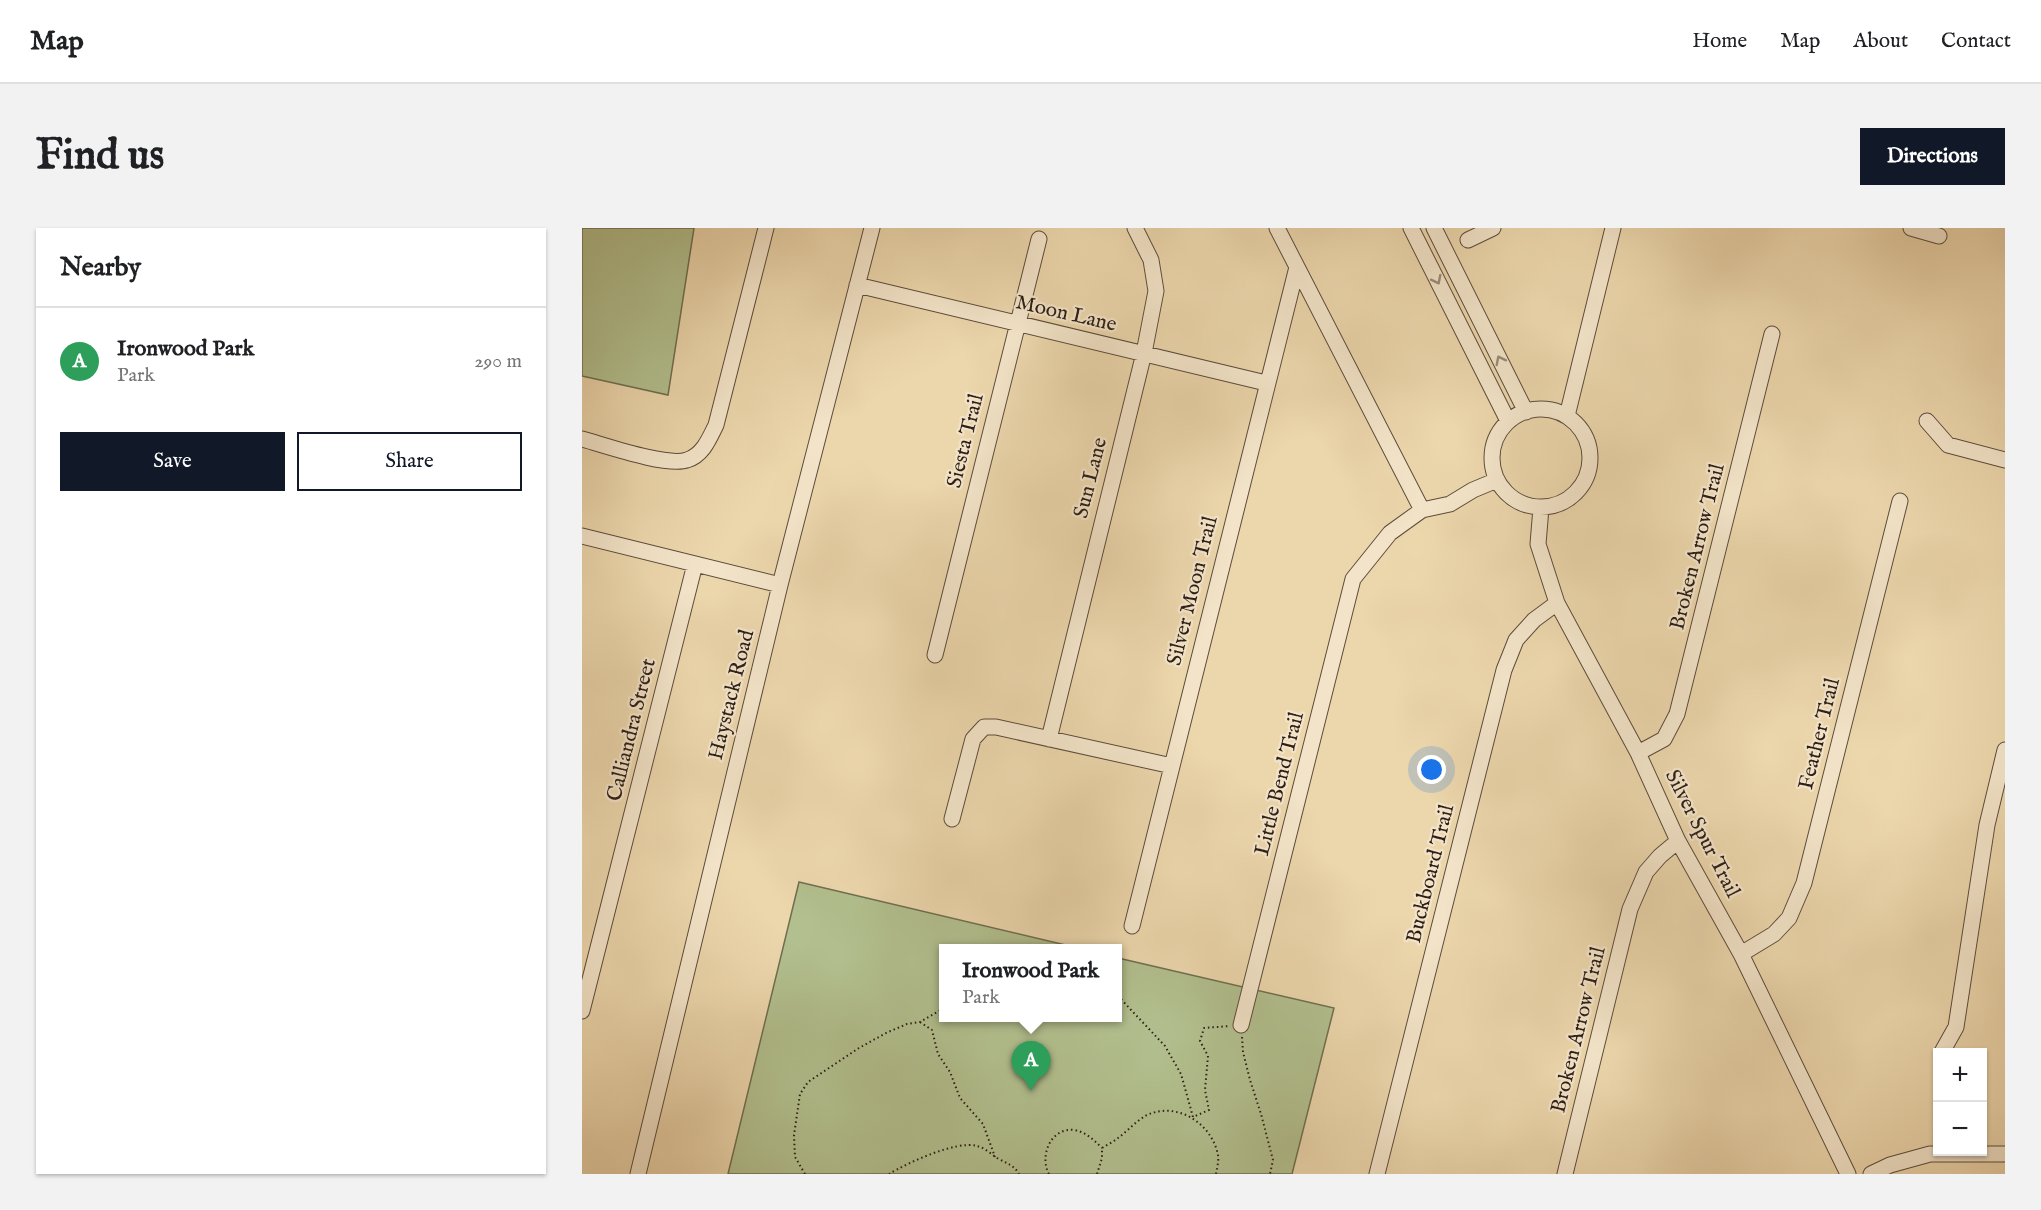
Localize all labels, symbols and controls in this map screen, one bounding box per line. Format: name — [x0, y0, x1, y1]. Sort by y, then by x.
text: Map — [30, 24, 84, 59]
text: Home — [1692, 28, 1747, 55]
text: Map — [1780, 28, 1820, 55]
text: About — [1853, 28, 1908, 55]
text: Contact — [1941, 28, 2011, 55]
button: Directions — [1860, 128, 2005, 185]
text: Find us — [36, 130, 164, 183]
text: Nearby — [60, 251, 141, 284]
one-way arrow — [1430, 274, 1442, 285]
street label: Moon Lane — [1013, 289, 1119, 339]
text: Ironwood Park — [117, 335, 254, 363]
text: A — [73, 349, 86, 374]
text: 290 m — [474, 349, 522, 374]
one-way arrow — [1496, 355, 1507, 366]
text: Park — [117, 363, 155, 388]
street label: Siesta Trail — [941, 391, 991, 491]
button: Save — [60, 432, 285, 491]
button: Share — [297, 432, 522, 491]
street label: Sun Lane — [1068, 434, 1114, 521]
street label: Broken Arrow Trail — [1664, 461, 1732, 633]
street label: Silver Moon Trail — [1161, 513, 1225, 668]
street label: Haystack Road — [703, 626, 761, 763]
street label: Calliandra Street — [601, 656, 663, 804]
street label: Feather Trail — [1793, 675, 1847, 793]
street label: Little Bend Trail — [1249, 709, 1311, 859]
your location — [1417, 755, 1446, 784]
street label: Silver Spur Trail — [1658, 765, 1746, 903]
street label: Buckboard Trail — [1401, 802, 1461, 946]
popup — [939, 944, 1122, 1022]
street label: Broken Arrow Trail — [1545, 944, 1613, 1116]
text: Ironwood Park — [962, 957, 1099, 985]
text: Park — [962, 985, 1000, 1010]
pin: A — [1012, 1042, 1050, 1091]
map controls — [1933, 1048, 1987, 1156]
button: + — [1933, 1048, 1987, 1102]
button: − — [1933, 1102, 1987, 1156]

